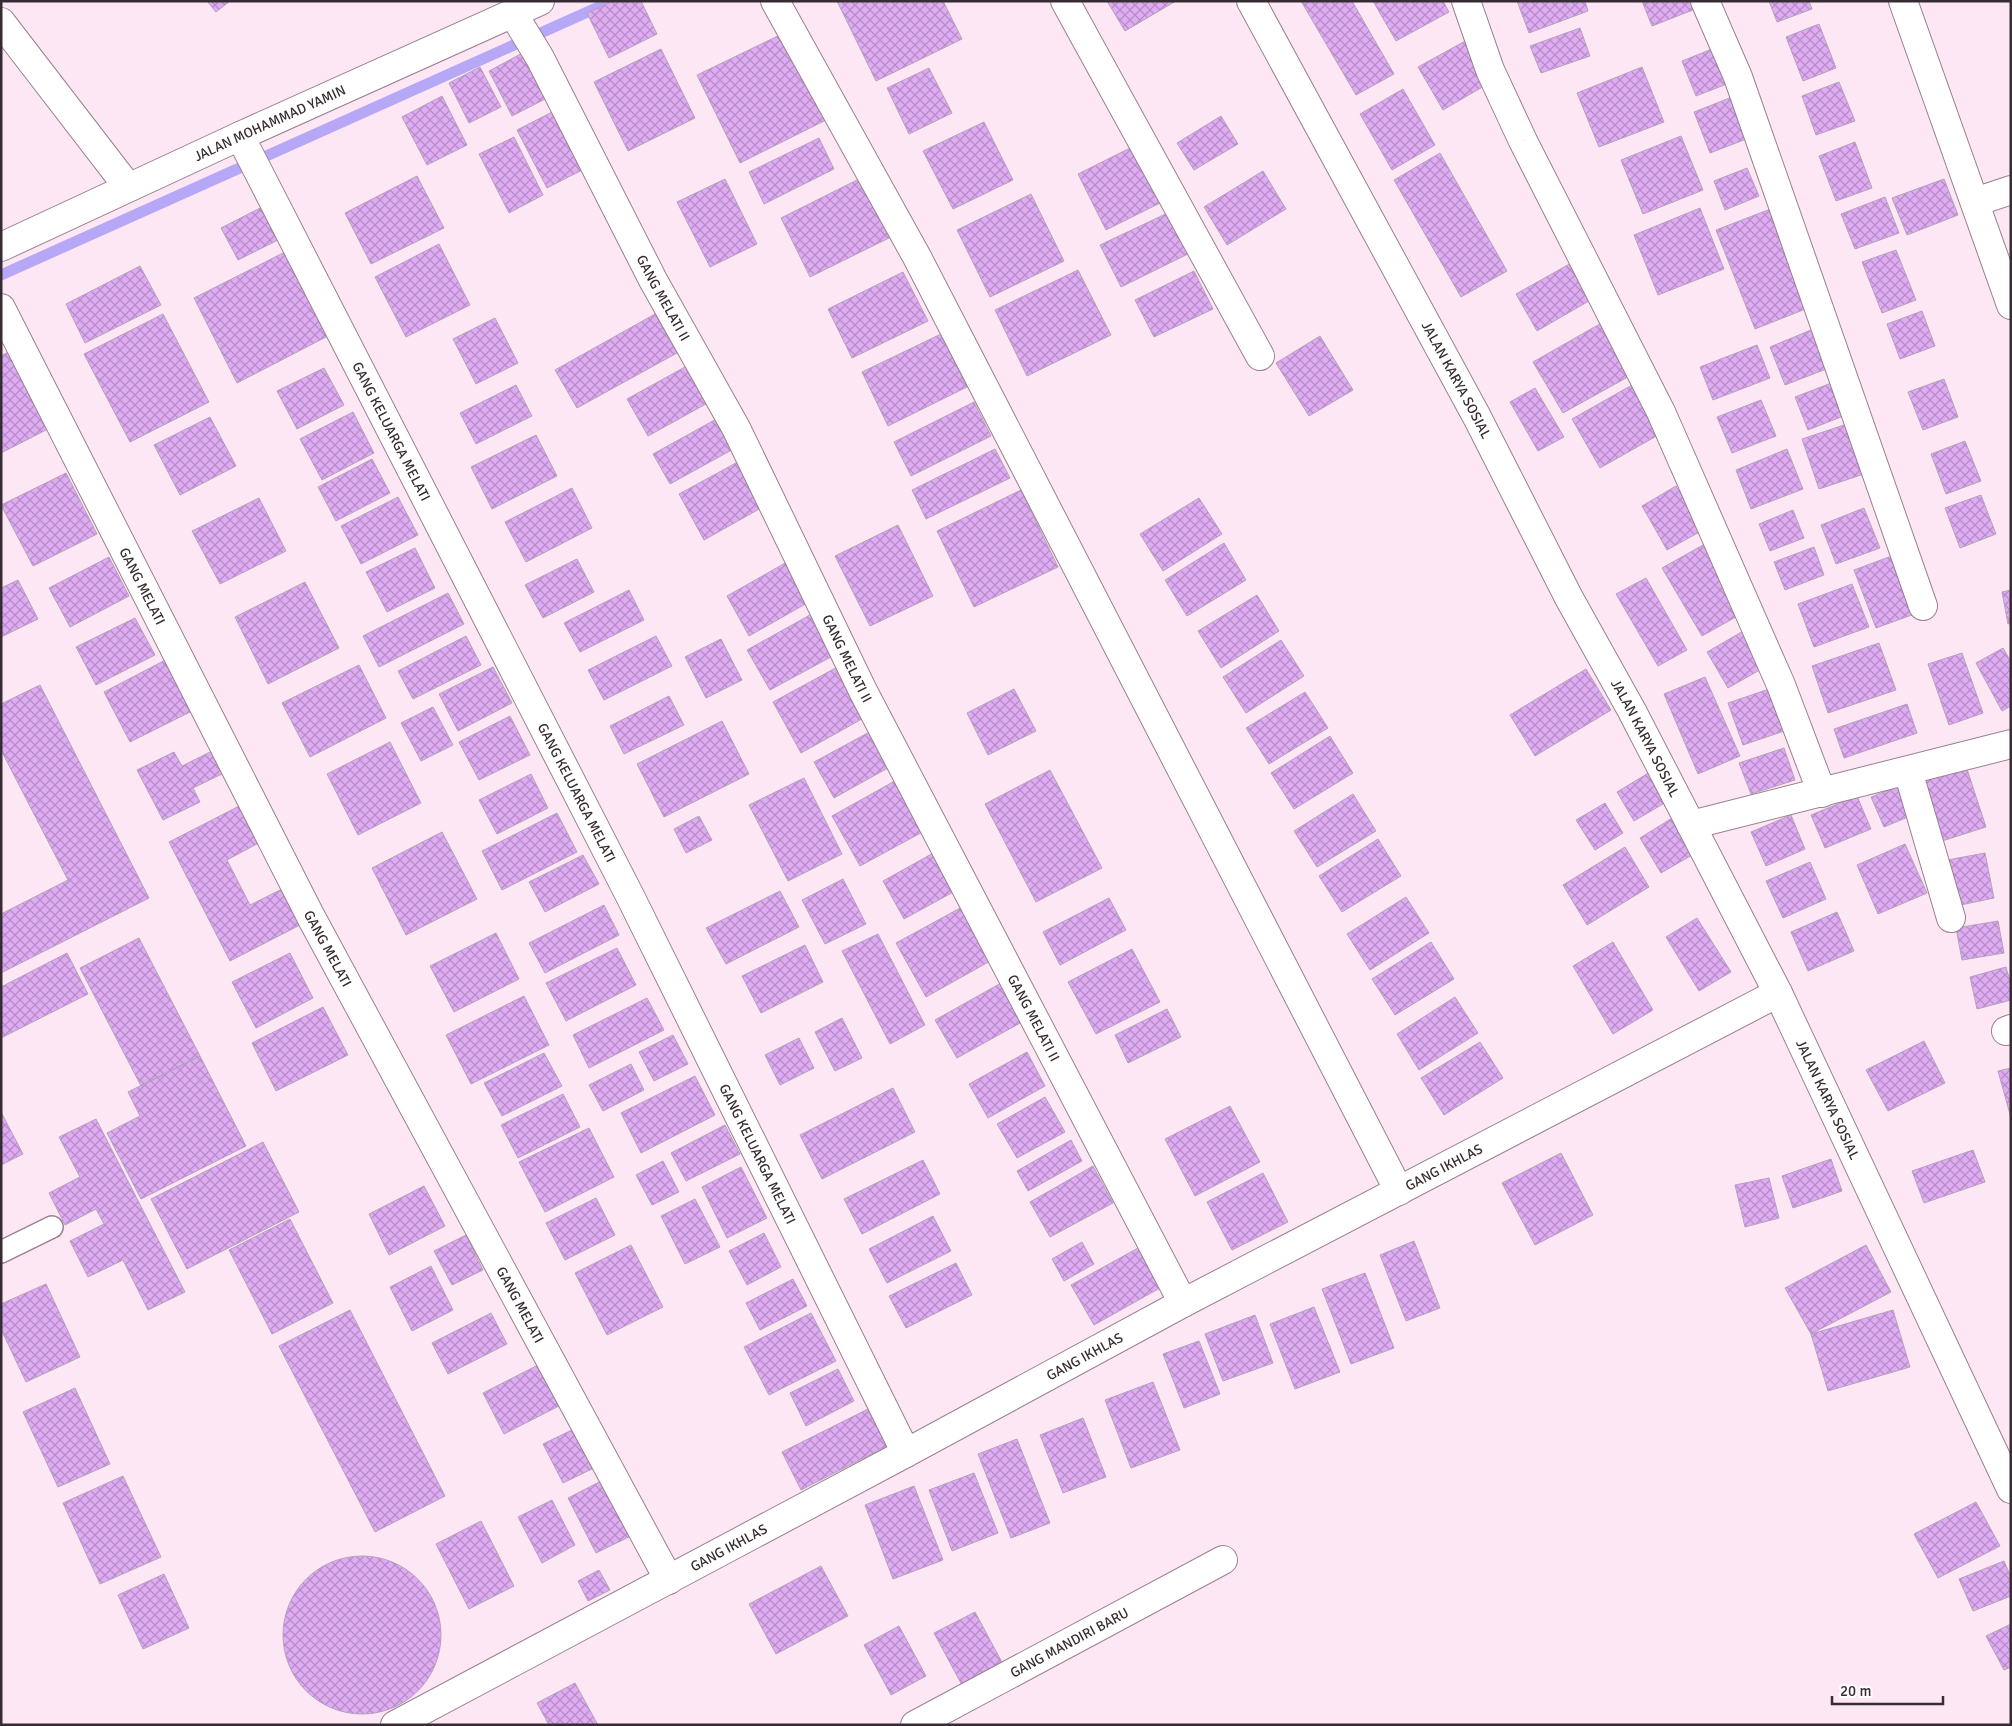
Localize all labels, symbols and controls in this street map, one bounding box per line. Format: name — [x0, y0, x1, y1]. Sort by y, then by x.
street label: JALAN MOHAMMAD YAMIN — [191, 82, 348, 165]
street label: GANG MELATI II — [633, 252, 693, 344]
street label: JALAN KARYA SOSIAL — [1418, 319, 1494, 441]
street label: GANG KELUARGA MELATI — [348, 359, 434, 504]
street label: GANG MELATI — [115, 545, 169, 628]
street label: GANG MELATI II — [818, 612, 876, 706]
street label: JALAN KARYA SOSIAL — [1607, 676, 1683, 800]
street label: GANG KELUARGA MELATI — [534, 720, 619, 865]
street label: GANG MELATI — [300, 908, 355, 990]
street label: GANG MELATI II — [1004, 972, 1063, 1064]
street label: JALAN KARYA SOSIAL — [1792, 1037, 1863, 1162]
street label: GANG KELUARGA MELATI — [715, 1081, 799, 1227]
street label: GANG IKHLAS — [1403, 1140, 1486, 1195]
street label: GANG MELATI — [492, 1264, 547, 1346]
street label: GANG IKHLAS — [1044, 1329, 1126, 1384]
street label: GANG IKHLAS — [688, 1520, 770, 1575]
street label: GANG MANDIRI BARU — [1007, 1604, 1132, 1681]
scale bar — [1832, 1674, 1943, 1706]
text: 20 m — [1840, 1682, 1871, 1700]

